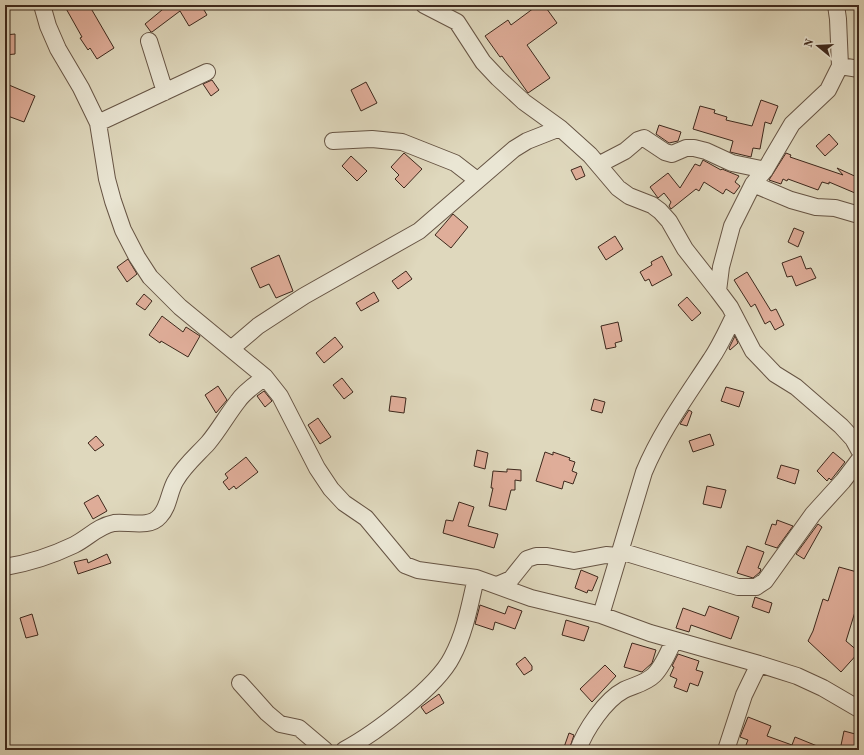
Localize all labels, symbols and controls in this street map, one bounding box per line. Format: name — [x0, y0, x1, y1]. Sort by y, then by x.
north arrow — [798, 26, 838, 66]
text: N — [803, 37, 817, 49]

